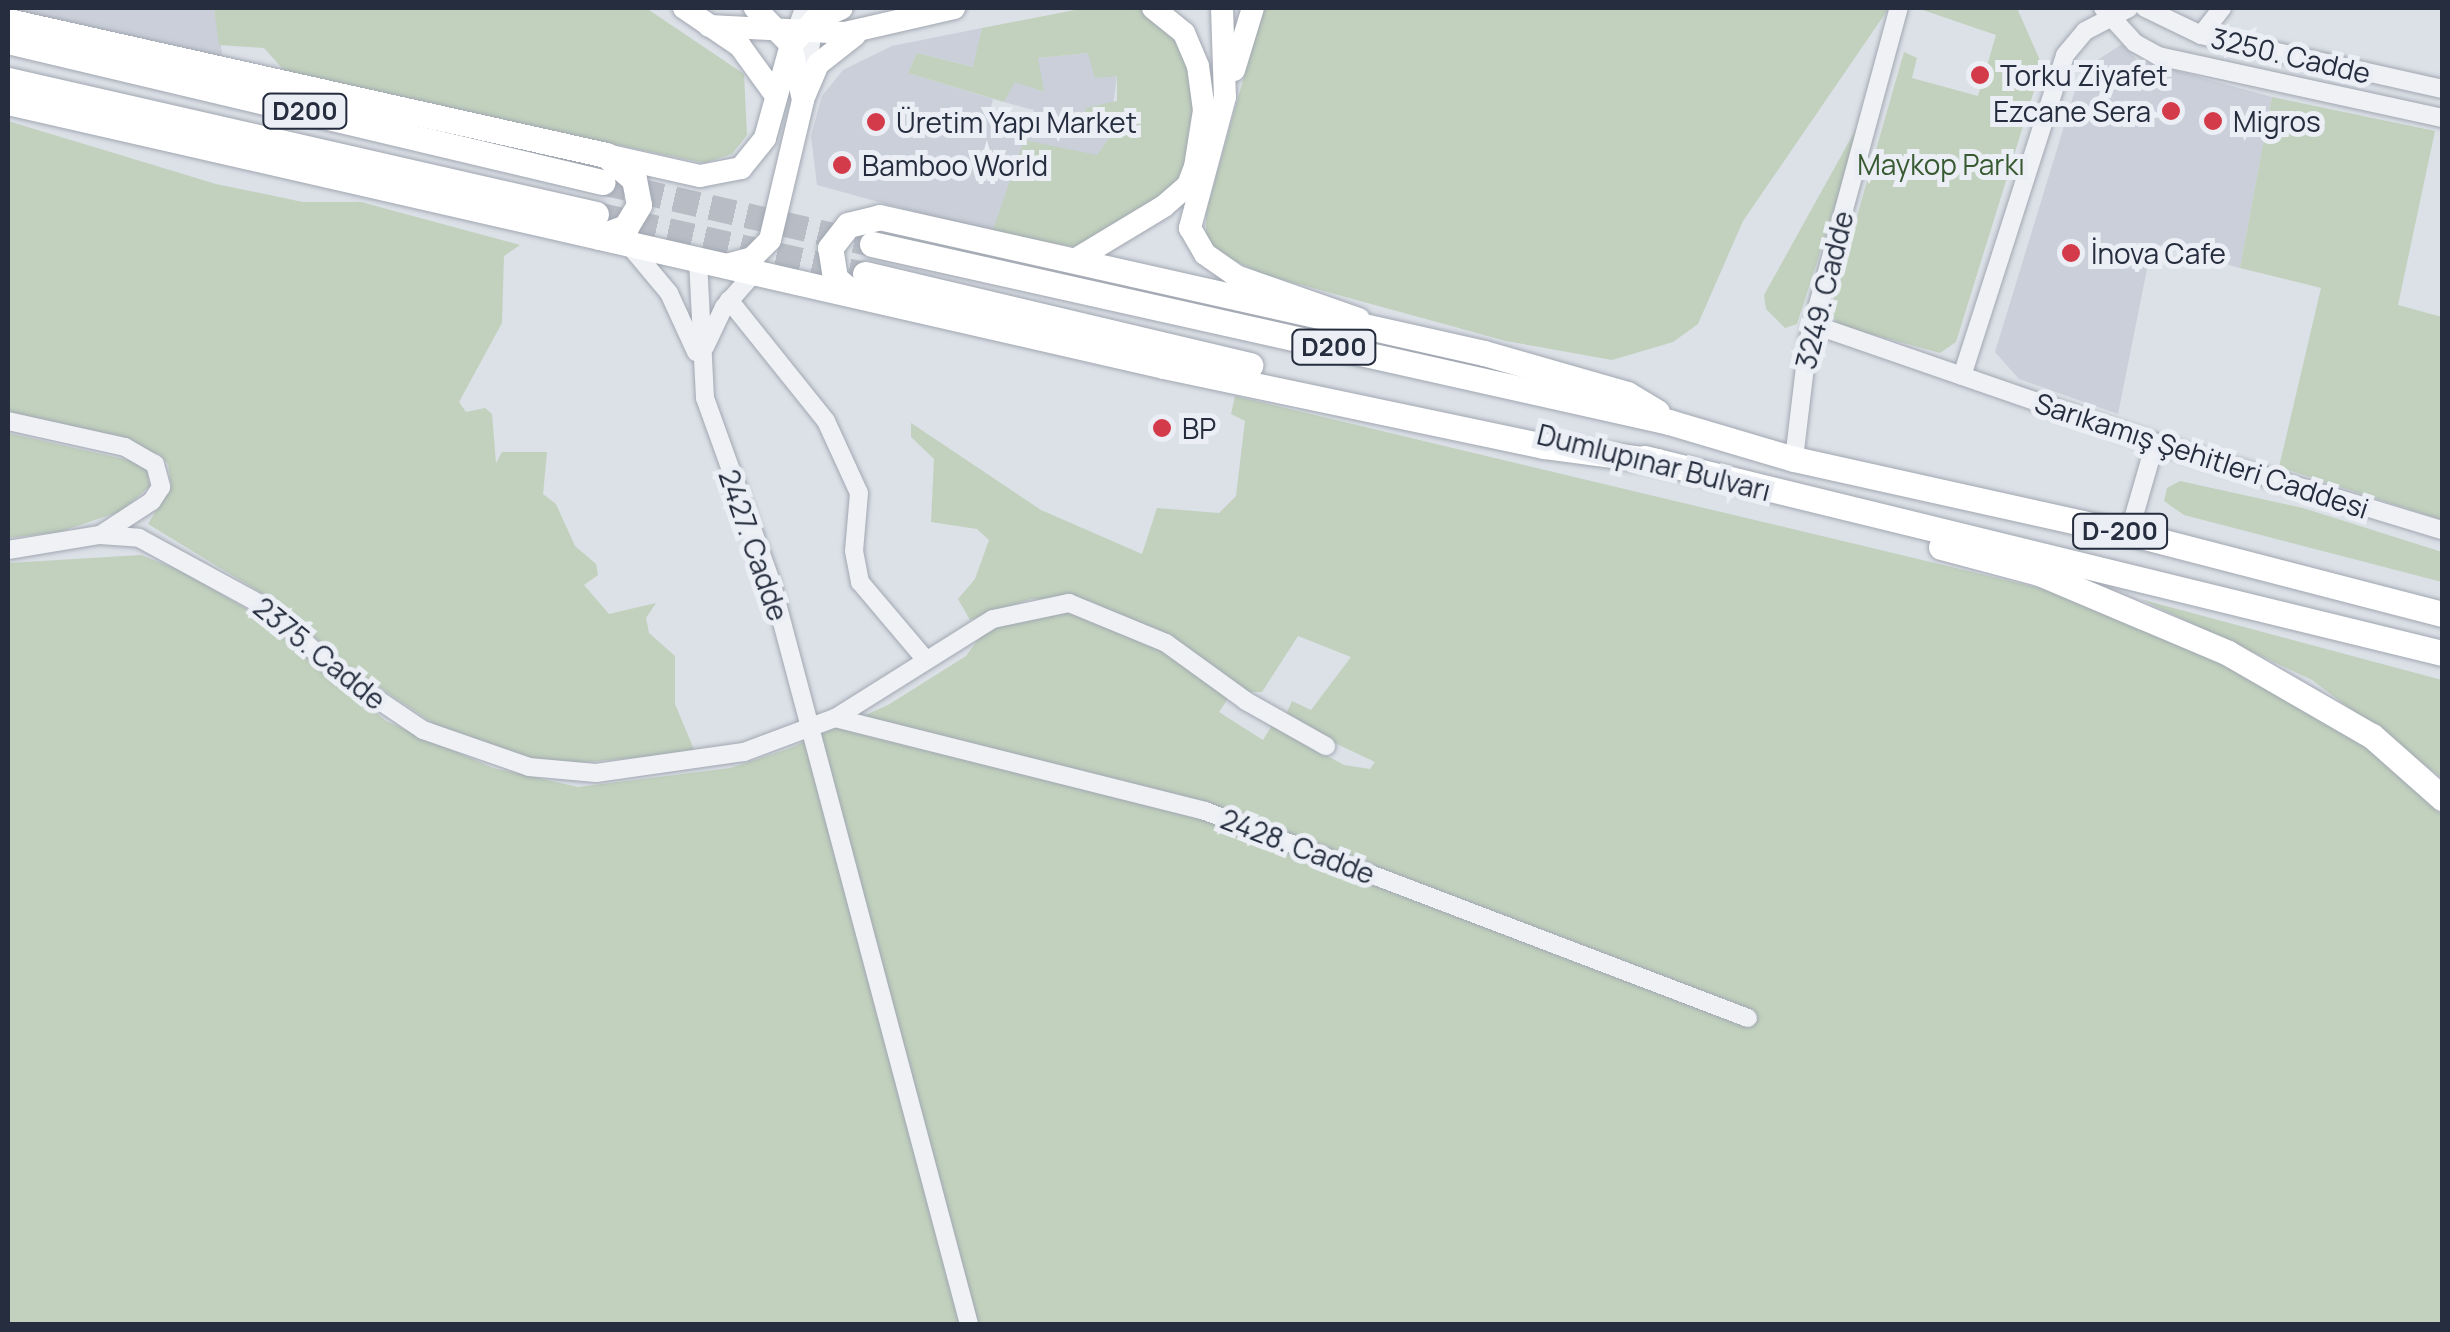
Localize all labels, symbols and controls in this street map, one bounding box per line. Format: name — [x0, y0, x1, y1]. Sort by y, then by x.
street label: 3250. Cadde — [2208, 20, 2374, 90]
place label: Torku Ziyafet — [2000, 58, 2168, 92]
marker: Torku Ziyafet — [1969, 64, 1991, 86]
road number: D200 — [260, 91, 350, 131]
place label: Ezcane Sera — [1993, 94, 2151, 128]
marker: Ezcane Sera — [2160, 100, 2182, 122]
place label: Migros — [2233, 104, 2321, 138]
place label: Üretim Yapı Market — [896, 105, 1137, 139]
marker: Migros — [2202, 110, 2224, 132]
marker: Üretim Yapı Market — [865, 111, 887, 133]
park label: Maykop Parkı — [1857, 147, 2025, 181]
place label: Bamboo World — [862, 148, 1048, 182]
marker: Bamboo World — [831, 154, 853, 176]
street label: 3249. Cadde — [1788, 207, 1860, 373]
place label: İnova Cafe — [2091, 236, 2226, 270]
marker: İnova Cafe — [2060, 242, 2082, 264]
road number: D200 — [1289, 327, 1379, 367]
street label: Sarıkamış Şehitleri Caddesi — [2031, 385, 2373, 525]
place label: BP — [1182, 411, 1216, 445]
marker: BP — [1151, 417, 1173, 439]
street label: Dumlupınar Bulvarı — [1534, 417, 1774, 507]
street label: 2427. Cadde — [712, 465, 796, 625]
road number: D-200 — [2070, 511, 2170, 551]
street label: 2375. Cadde — [247, 590, 393, 716]
street label: 2428. Cadde — [1216, 801, 1380, 891]

